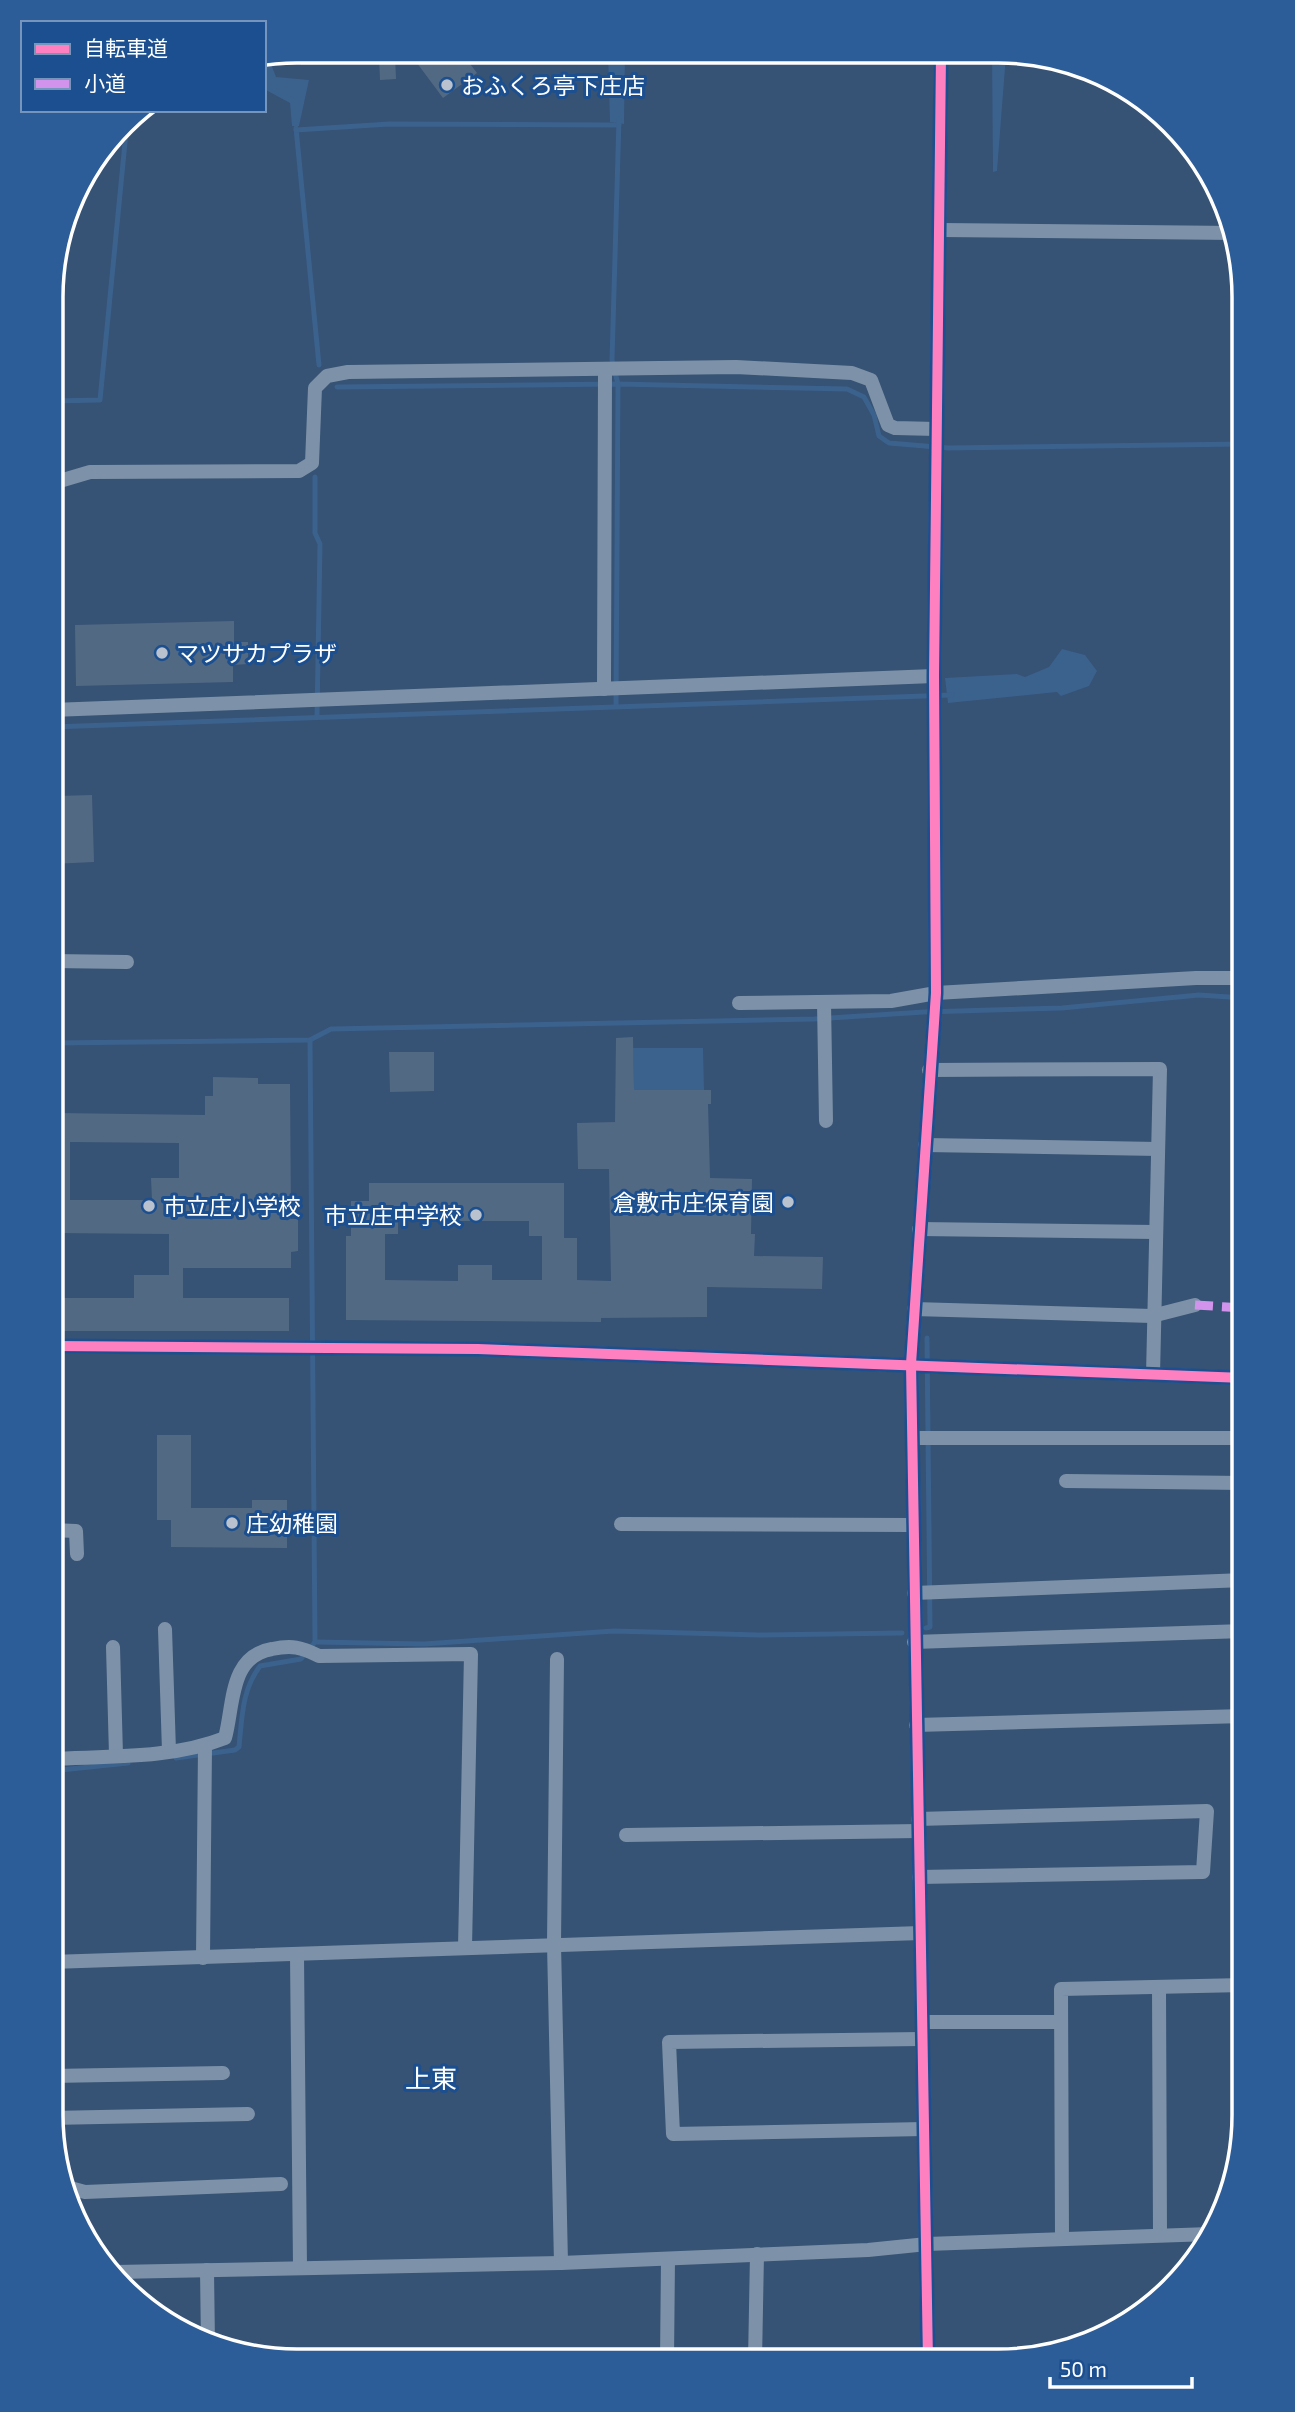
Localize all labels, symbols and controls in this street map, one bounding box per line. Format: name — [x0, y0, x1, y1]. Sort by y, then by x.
legend — [21, 21, 266, 112]
text: 自転車道 — [84, 35, 168, 60]
text: 小道 — [84, 70, 126, 95]
place label: おふくろ亭下庄店 — [461, 71, 645, 99]
marker: おふくろ亭下庄店 — [439, 77, 455, 93]
place label: マツサカプラザ — [176, 639, 337, 667]
marker: マツサカプラザ — [154, 645, 170, 661]
place label: 倉敷市庄保育園 — [613, 1188, 774, 1216]
place label: 市立庄小学校 — [163, 1192, 301, 1220]
marker: 倉敷市庄保育園 — [780, 1194, 796, 1210]
marker: 市立庄小学校 — [141, 1198, 157, 1214]
place label: 市立庄中学校 — [324, 1201, 462, 1229]
marker: 市立庄中学校 — [468, 1207, 484, 1223]
place label: 庄幼稚園 — [246, 1509, 338, 1537]
marker: 庄幼稚園 — [224, 1515, 240, 1531]
district label: 上東 — [405, 2062, 457, 2093]
scale bar — [1050, 2346, 1192, 2390]
text: 50 m — [1060, 2356, 1107, 2381]

